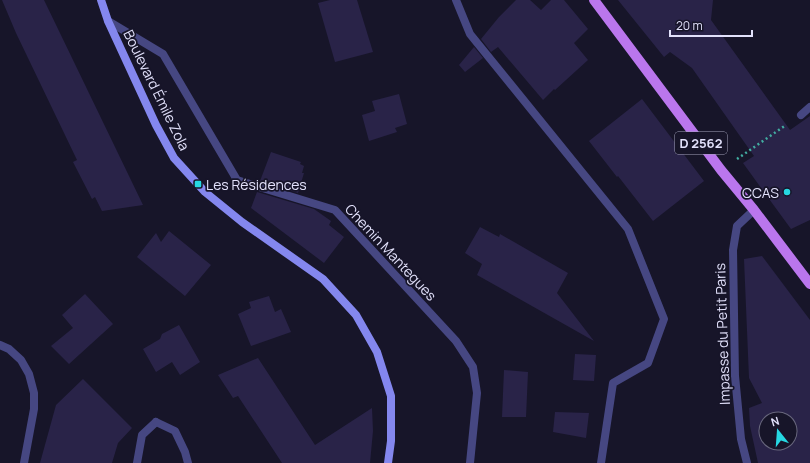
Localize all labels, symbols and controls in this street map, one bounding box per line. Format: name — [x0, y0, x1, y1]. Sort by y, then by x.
scale bar — [670, 12, 752, 38]
text: 20 m — [676, 17, 703, 34]
street label: Boulevard Émile Zola — [120, 26, 194, 154]
road number: D 2562 — [675, 132, 727, 154]
place label: Les Résidences — [206, 175, 307, 194]
marker: Les Résidences — [193, 179, 203, 189]
place label: CCAS — [742, 183, 779, 202]
marker: CCAS — [782, 187, 792, 197]
street label: Chemin Mantegues — [341, 199, 441, 305]
street label: Impasse du Petit Paris — [710, 263, 734, 405]
north arrow — [758, 411, 798, 451]
text: N — [769, 413, 781, 429]

